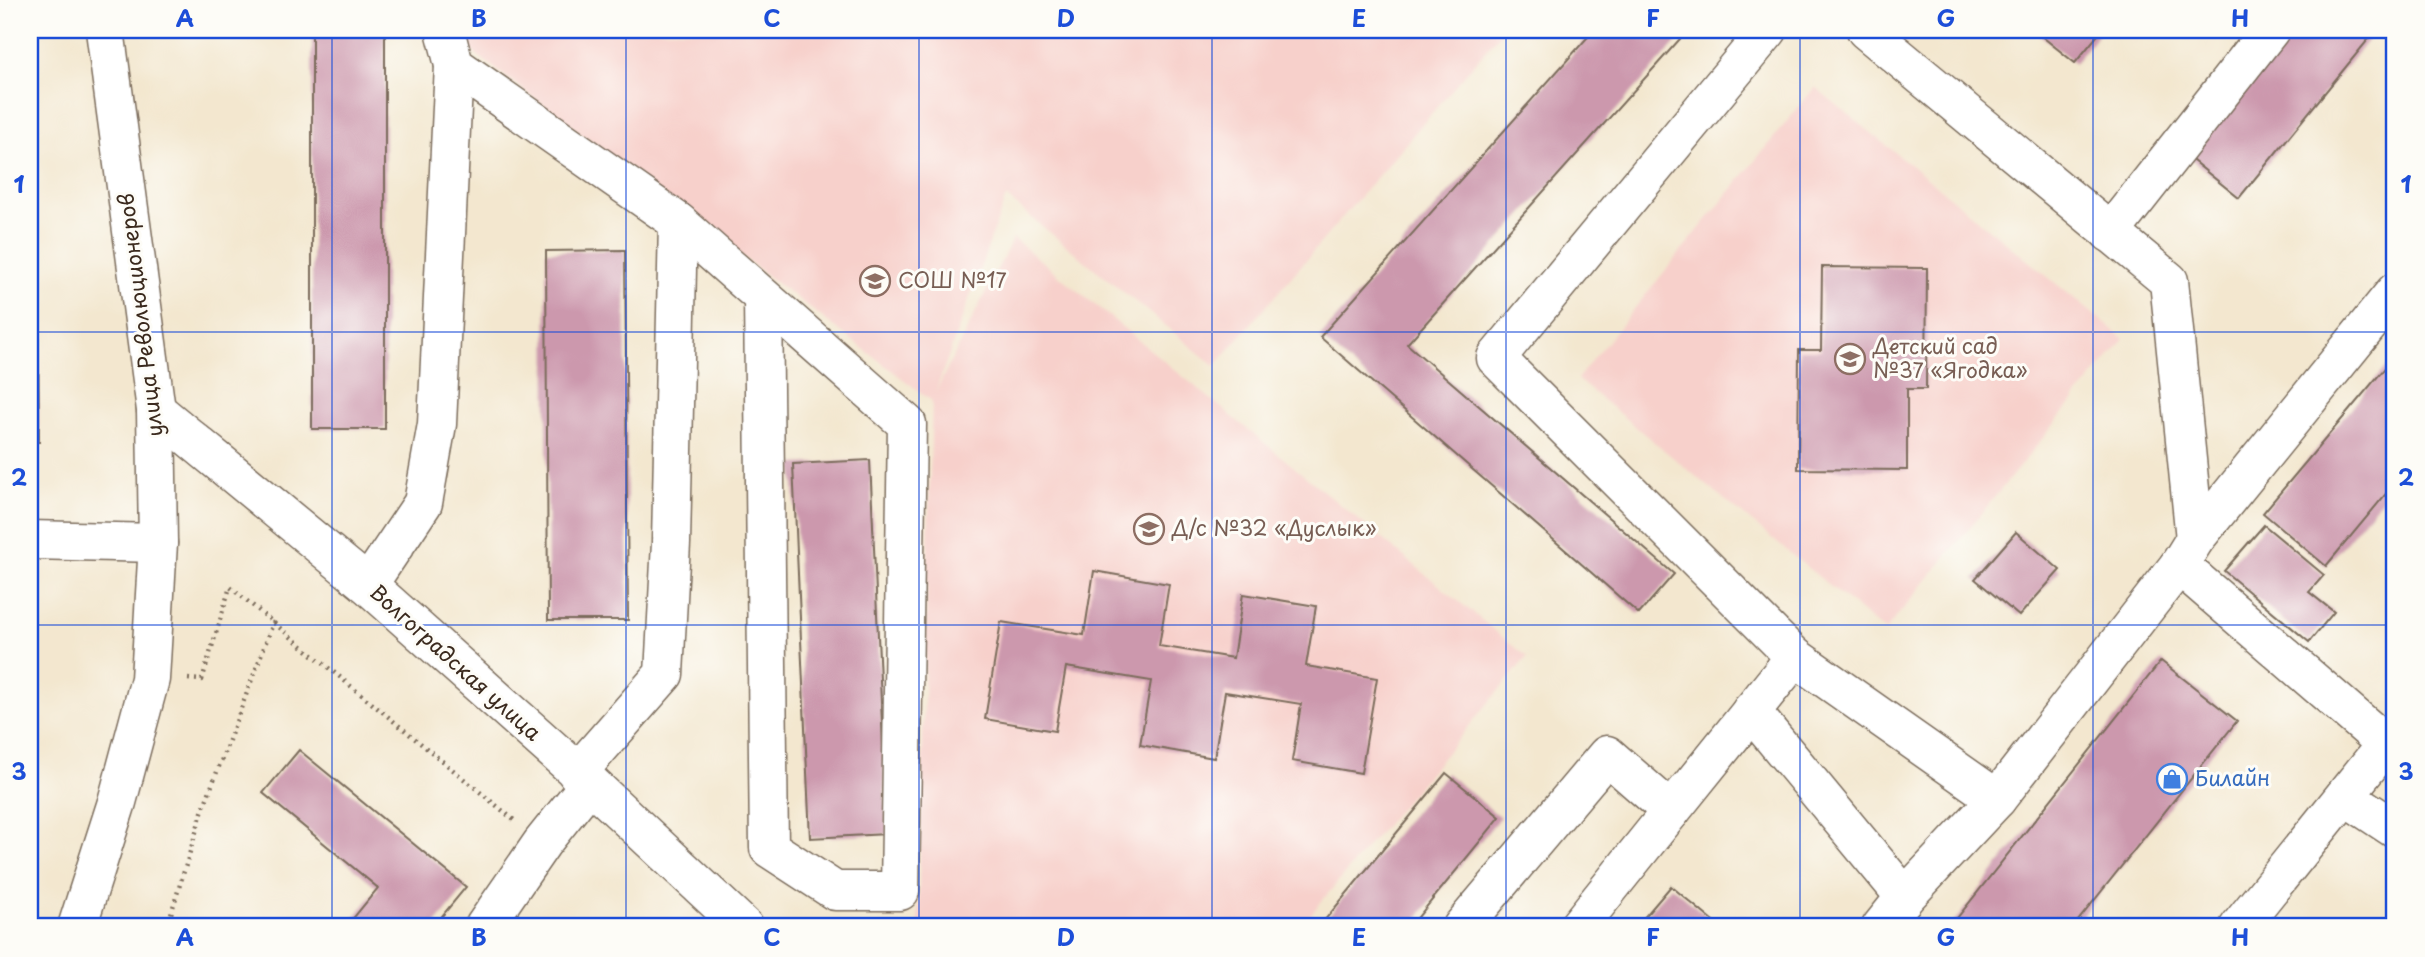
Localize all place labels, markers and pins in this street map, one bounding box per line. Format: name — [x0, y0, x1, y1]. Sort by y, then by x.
place label: СОШ №17 — [898, 263, 1007, 295]
school or university icon: СОШ №17 — [858, 264, 892, 298]
place label: Детский сад №37 «Ягодка» — [1872, 329, 2028, 385]
school or university icon: Детский сад №37 «Ягодка» — [1833, 342, 1867, 376]
place label: Д/с №32 «Дуслык» — [1171, 511, 1377, 543]
school or university icon: Д/с №32 «Дуслык» — [1132, 512, 1166, 546]
place label: Билайн — [2195, 761, 2270, 793]
shop icon: Билайн — [2155, 762, 2189, 796]

